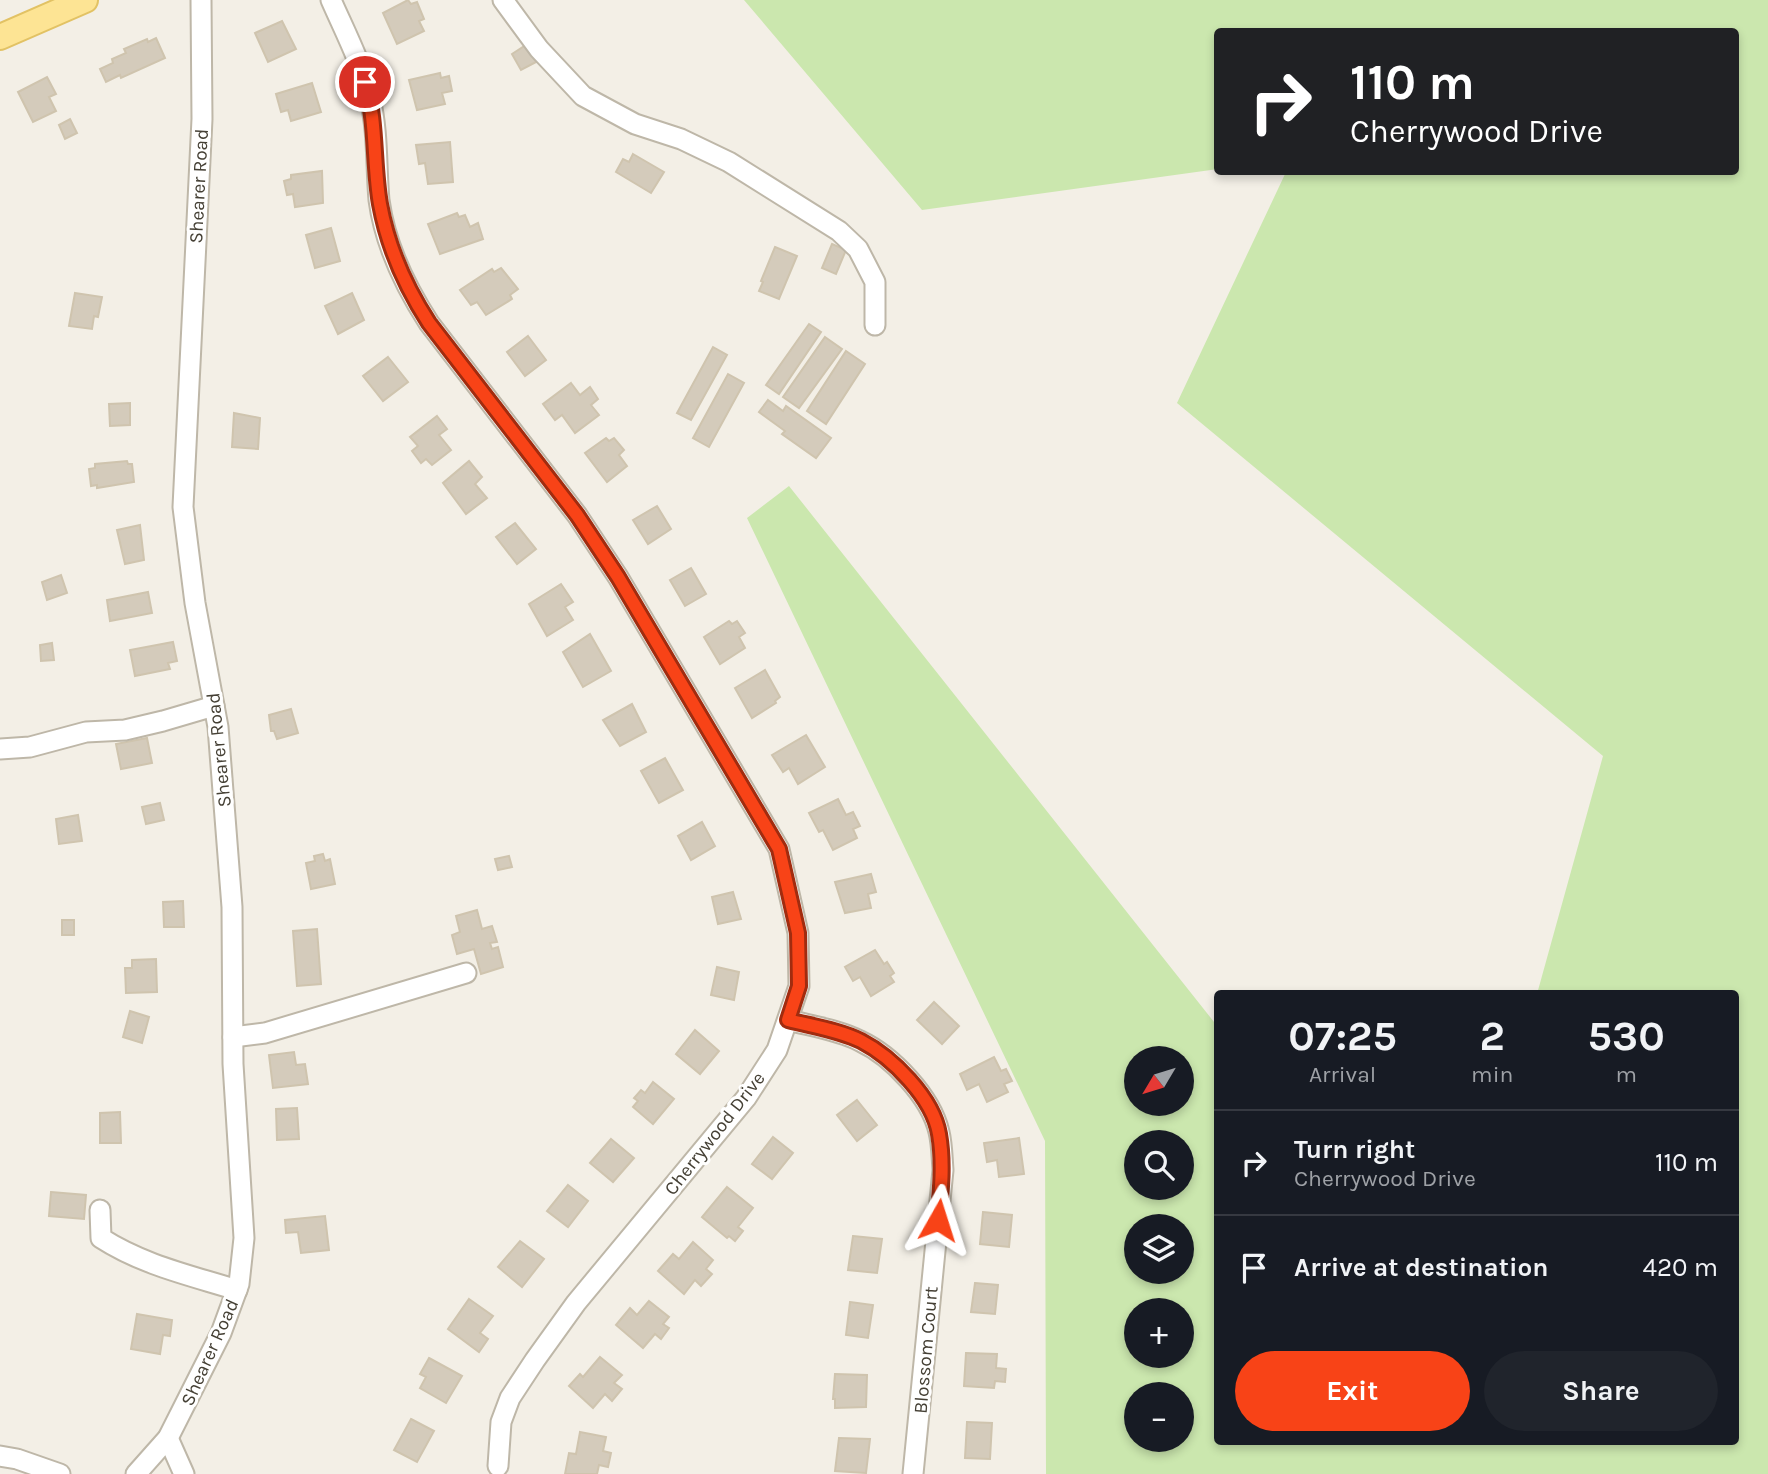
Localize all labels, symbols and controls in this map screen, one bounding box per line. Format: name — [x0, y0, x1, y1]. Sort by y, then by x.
pin — [335, 52, 395, 112]
text: 110 m — [1350, 54, 1475, 111]
icon: right — [1235, 56, 1326, 147]
icon: arrive — [346, 63, 384, 101]
text: Cherrywood Drive — [1350, 113, 1603, 150]
street label: Shearer Road — [185, 128, 213, 244]
street label: Shearer Road — [202, 692, 236, 808]
text: 07:25 — [1288, 1011, 1397, 1061]
text: 2 — [1480, 1011, 1505, 1061]
text: 530 — [1588, 1011, 1665, 1061]
north arrow — [1124, 1046, 1194, 1116]
map controls — [1124, 1046, 1194, 1452]
text: Arrival — [1309, 1061, 1376, 1088]
text: min — [1471, 1061, 1513, 1088]
text: m — [1615, 1061, 1637, 1088]
street label: Cherrywood Drive — [660, 1068, 770, 1200]
button: search — [1124, 1130, 1194, 1200]
text: Turn right — [1294, 1134, 1415, 1165]
icon: right — [1235, 1144, 1273, 1182]
text: 110 m — [1655, 1147, 1718, 1178]
text: Cherrywood Drive — [1294, 1165, 1476, 1192]
position arrow — [901, 1183, 975, 1257]
button: layers — [1124, 1214, 1194, 1284]
icon: arrive — [1235, 1249, 1273, 1287]
text: Arrive at destination — [1294, 1252, 1548, 1283]
text: 420 m — [1642, 1252, 1718, 1283]
street label: Blossom Court — [909, 1286, 943, 1415]
street label: Shearer Road — [176, 1295, 243, 1409]
button: + — [1124, 1298, 1194, 1368]
button: Exit — [1235, 1351, 1470, 1431]
button: Share — [1484, 1351, 1718, 1431]
button: − — [1124, 1382, 1194, 1452]

